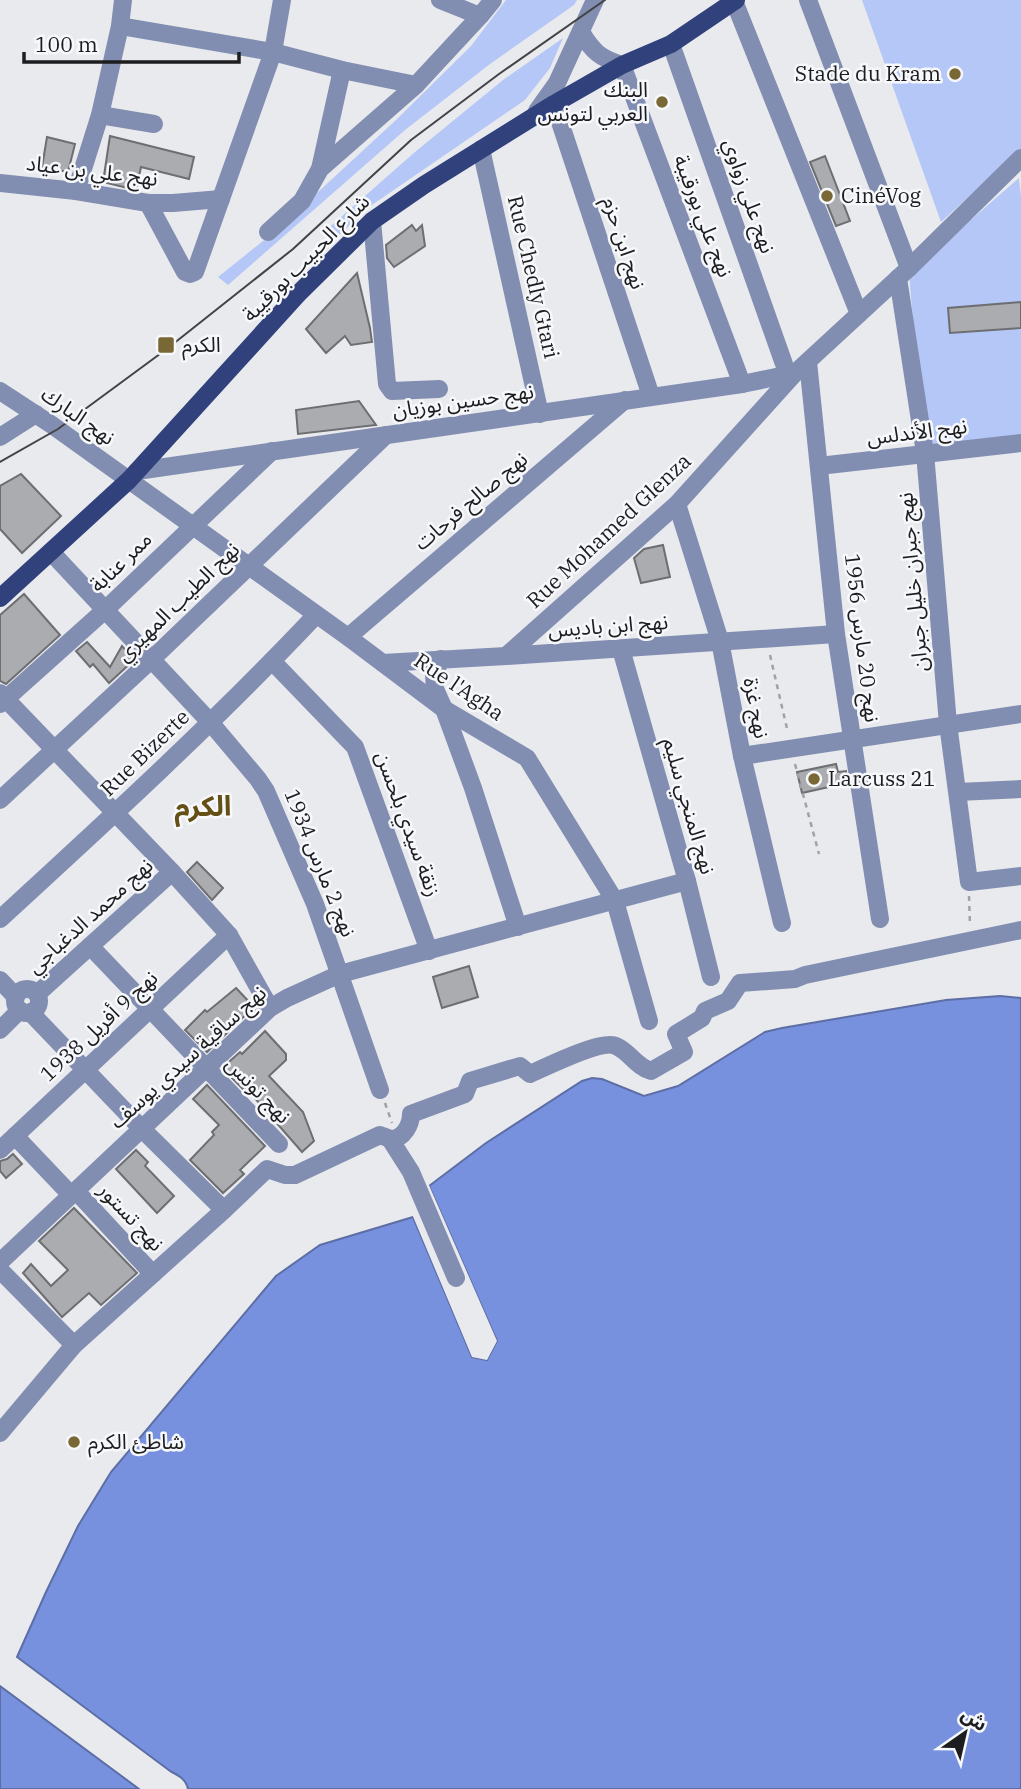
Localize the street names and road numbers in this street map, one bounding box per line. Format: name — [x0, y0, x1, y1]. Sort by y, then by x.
street label: نهج علي زواوي — [715, 135, 783, 258]
street label: نهج علي بن عياد — [24, 148, 160, 195]
street label: نهج علي بورقيبة — [665, 150, 740, 282]
street label: شارع الحبيب بورقيبة — [235, 187, 377, 329]
street label: Rue Chedly Gtari — [502, 193, 566, 361]
street label: نهج ابن حزم — [594, 193, 653, 293]
street label: نهج حسين بوزيان — [390, 376, 536, 426]
street label: نهج البارك — [35, 380, 121, 452]
street label: نهج الأندلس — [865, 411, 969, 453]
street label: نهج صالح فرحات — [408, 445, 534, 557]
street label: Rue Mohamed Glenza — [520, 447, 697, 614]
street label: نهج جبران خليل جبران — [890, 491, 936, 673]
street label: ممر عنابة — [83, 525, 157, 598]
street label: نهج الطيب المهيري — [110, 535, 247, 669]
street label: نهج 20 مارس 1956 — [837, 552, 887, 724]
street label: نهج ابن باديس — [547, 607, 669, 645]
street label: Rue l'Agha — [409, 646, 510, 727]
street label: نهج غزة — [735, 675, 777, 741]
street label: Rue Bizerte — [94, 703, 195, 802]
street label: نهج المنجي سليم — [654, 734, 723, 878]
street label: زنقة سيدي بلحسن — [367, 747, 448, 901]
street label: نهج 2 مارس 1934 — [277, 785, 363, 941]
street label: نهج محمد الدغباجي — [20, 851, 160, 982]
street label: نهج 9 أفريل 1938 — [33, 963, 165, 1089]
street label: نهج ساقية سيدي يوسف — [103, 978, 274, 1136]
street label: نهج تونس — [218, 1050, 298, 1130]
street label: نهج تستور — [91, 1175, 171, 1258]

